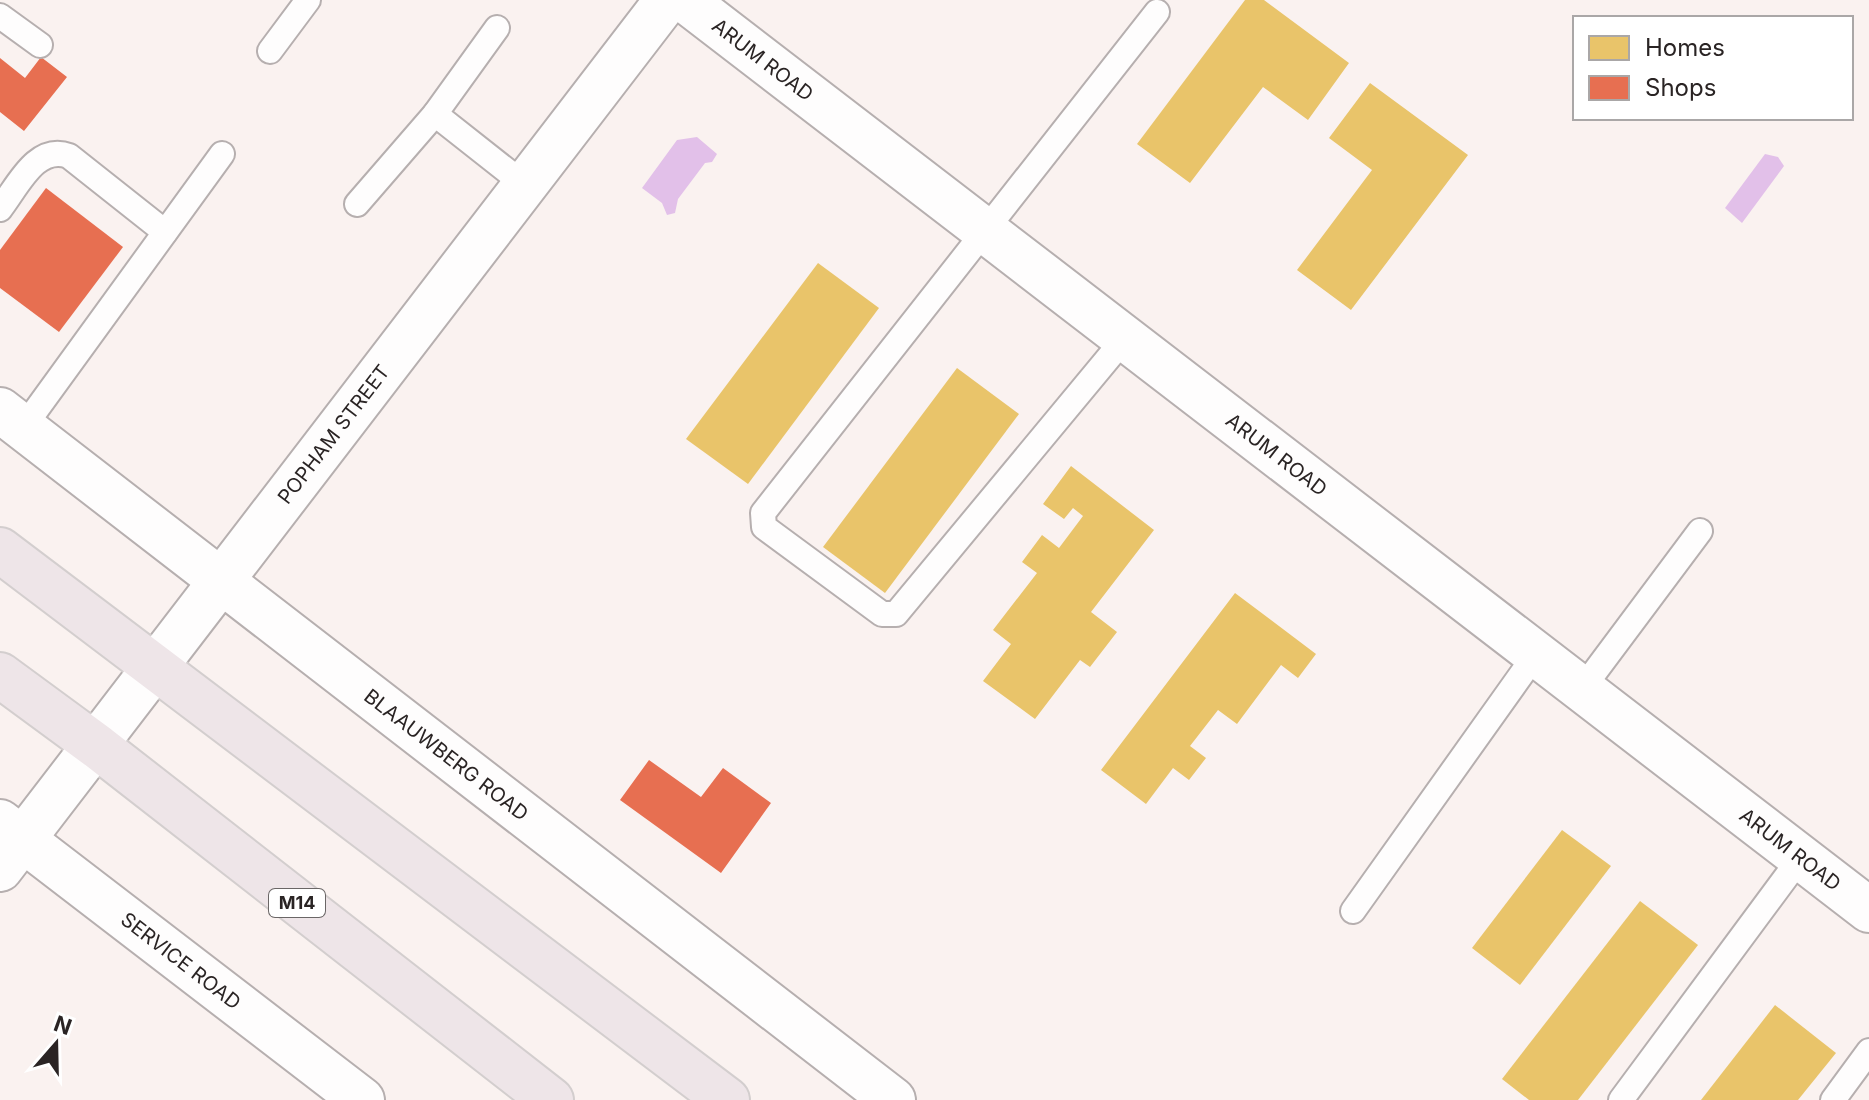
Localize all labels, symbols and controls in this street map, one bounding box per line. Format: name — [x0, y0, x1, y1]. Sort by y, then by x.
street label: ARUM ROAD — [707, 13, 818, 106]
legend — [1573, 16, 1853, 120]
text: Homes — [1645, 33, 1725, 62]
text: Shops — [1645, 73, 1716, 102]
street label: POPHAM STREET — [273, 360, 395, 509]
street label: ARUM ROAD — [1221, 408, 1332, 501]
street label: BLAAUWBERG ROAD — [360, 684, 533, 826]
street label: ARUM ROAD — [1735, 803, 1846, 896]
road number: M14 — [269, 889, 325, 917]
street label: SERVICE ROAD — [116, 907, 245, 1014]
north arrow — [16, 1004, 96, 1084]
text: N — [51, 1010, 75, 1040]

